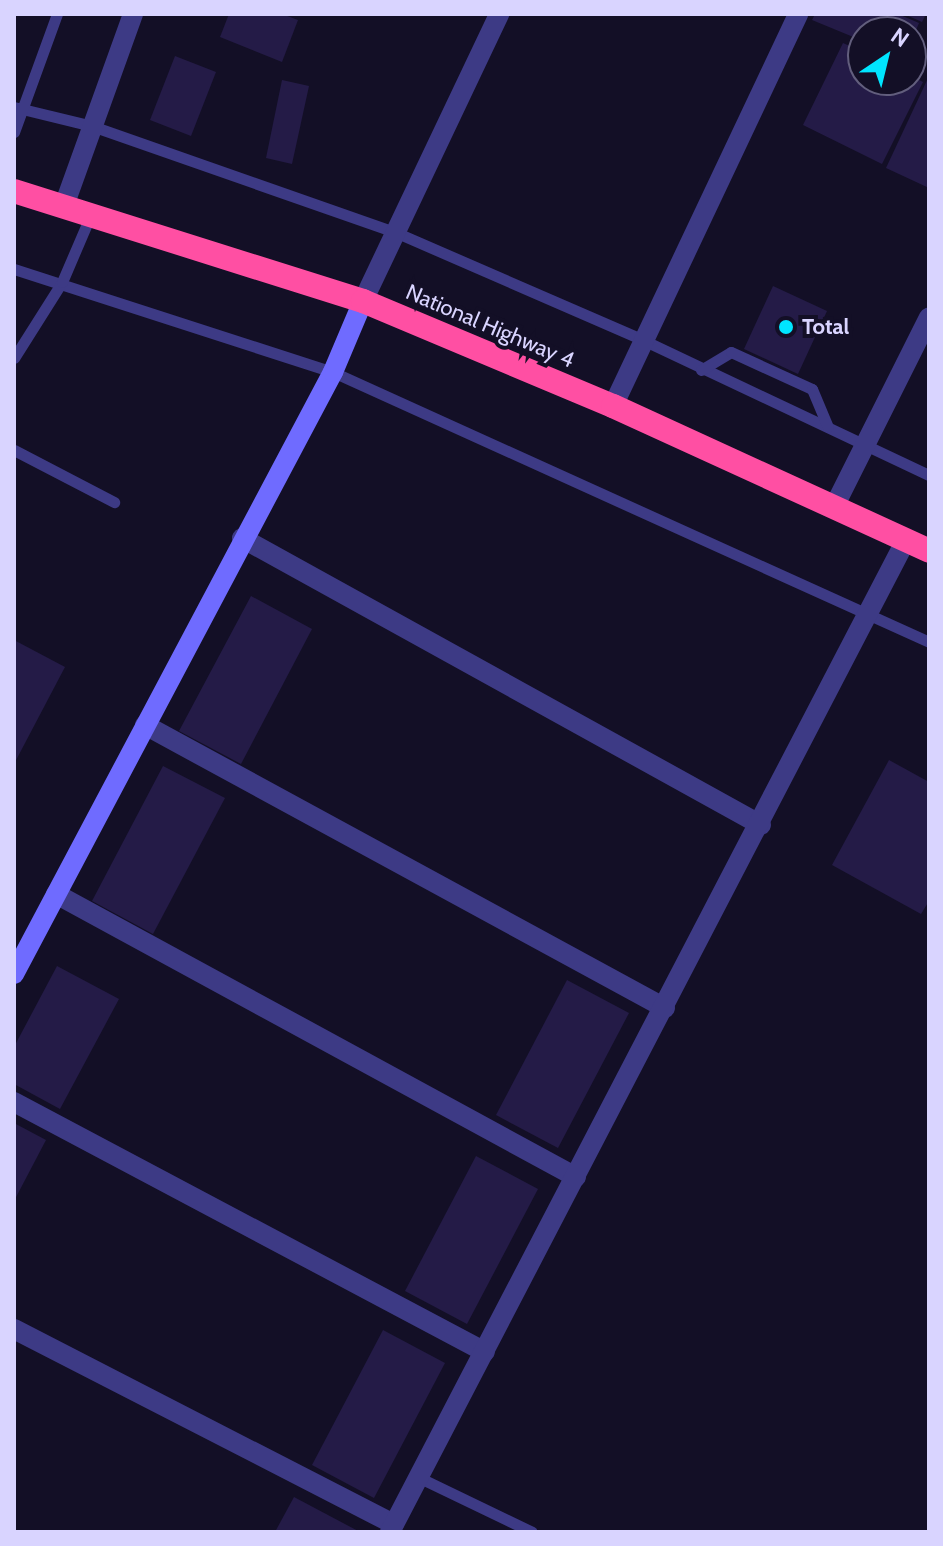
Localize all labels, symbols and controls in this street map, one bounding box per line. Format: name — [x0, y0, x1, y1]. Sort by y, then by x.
north arrow — [847, 16, 927, 96]
text: N — [886, 22, 914, 53]
street label: National Highway 4 — [402, 279, 578, 373]
place label: Total — [802, 314, 849, 340]
marker: Total — [777, 318, 795, 336]

